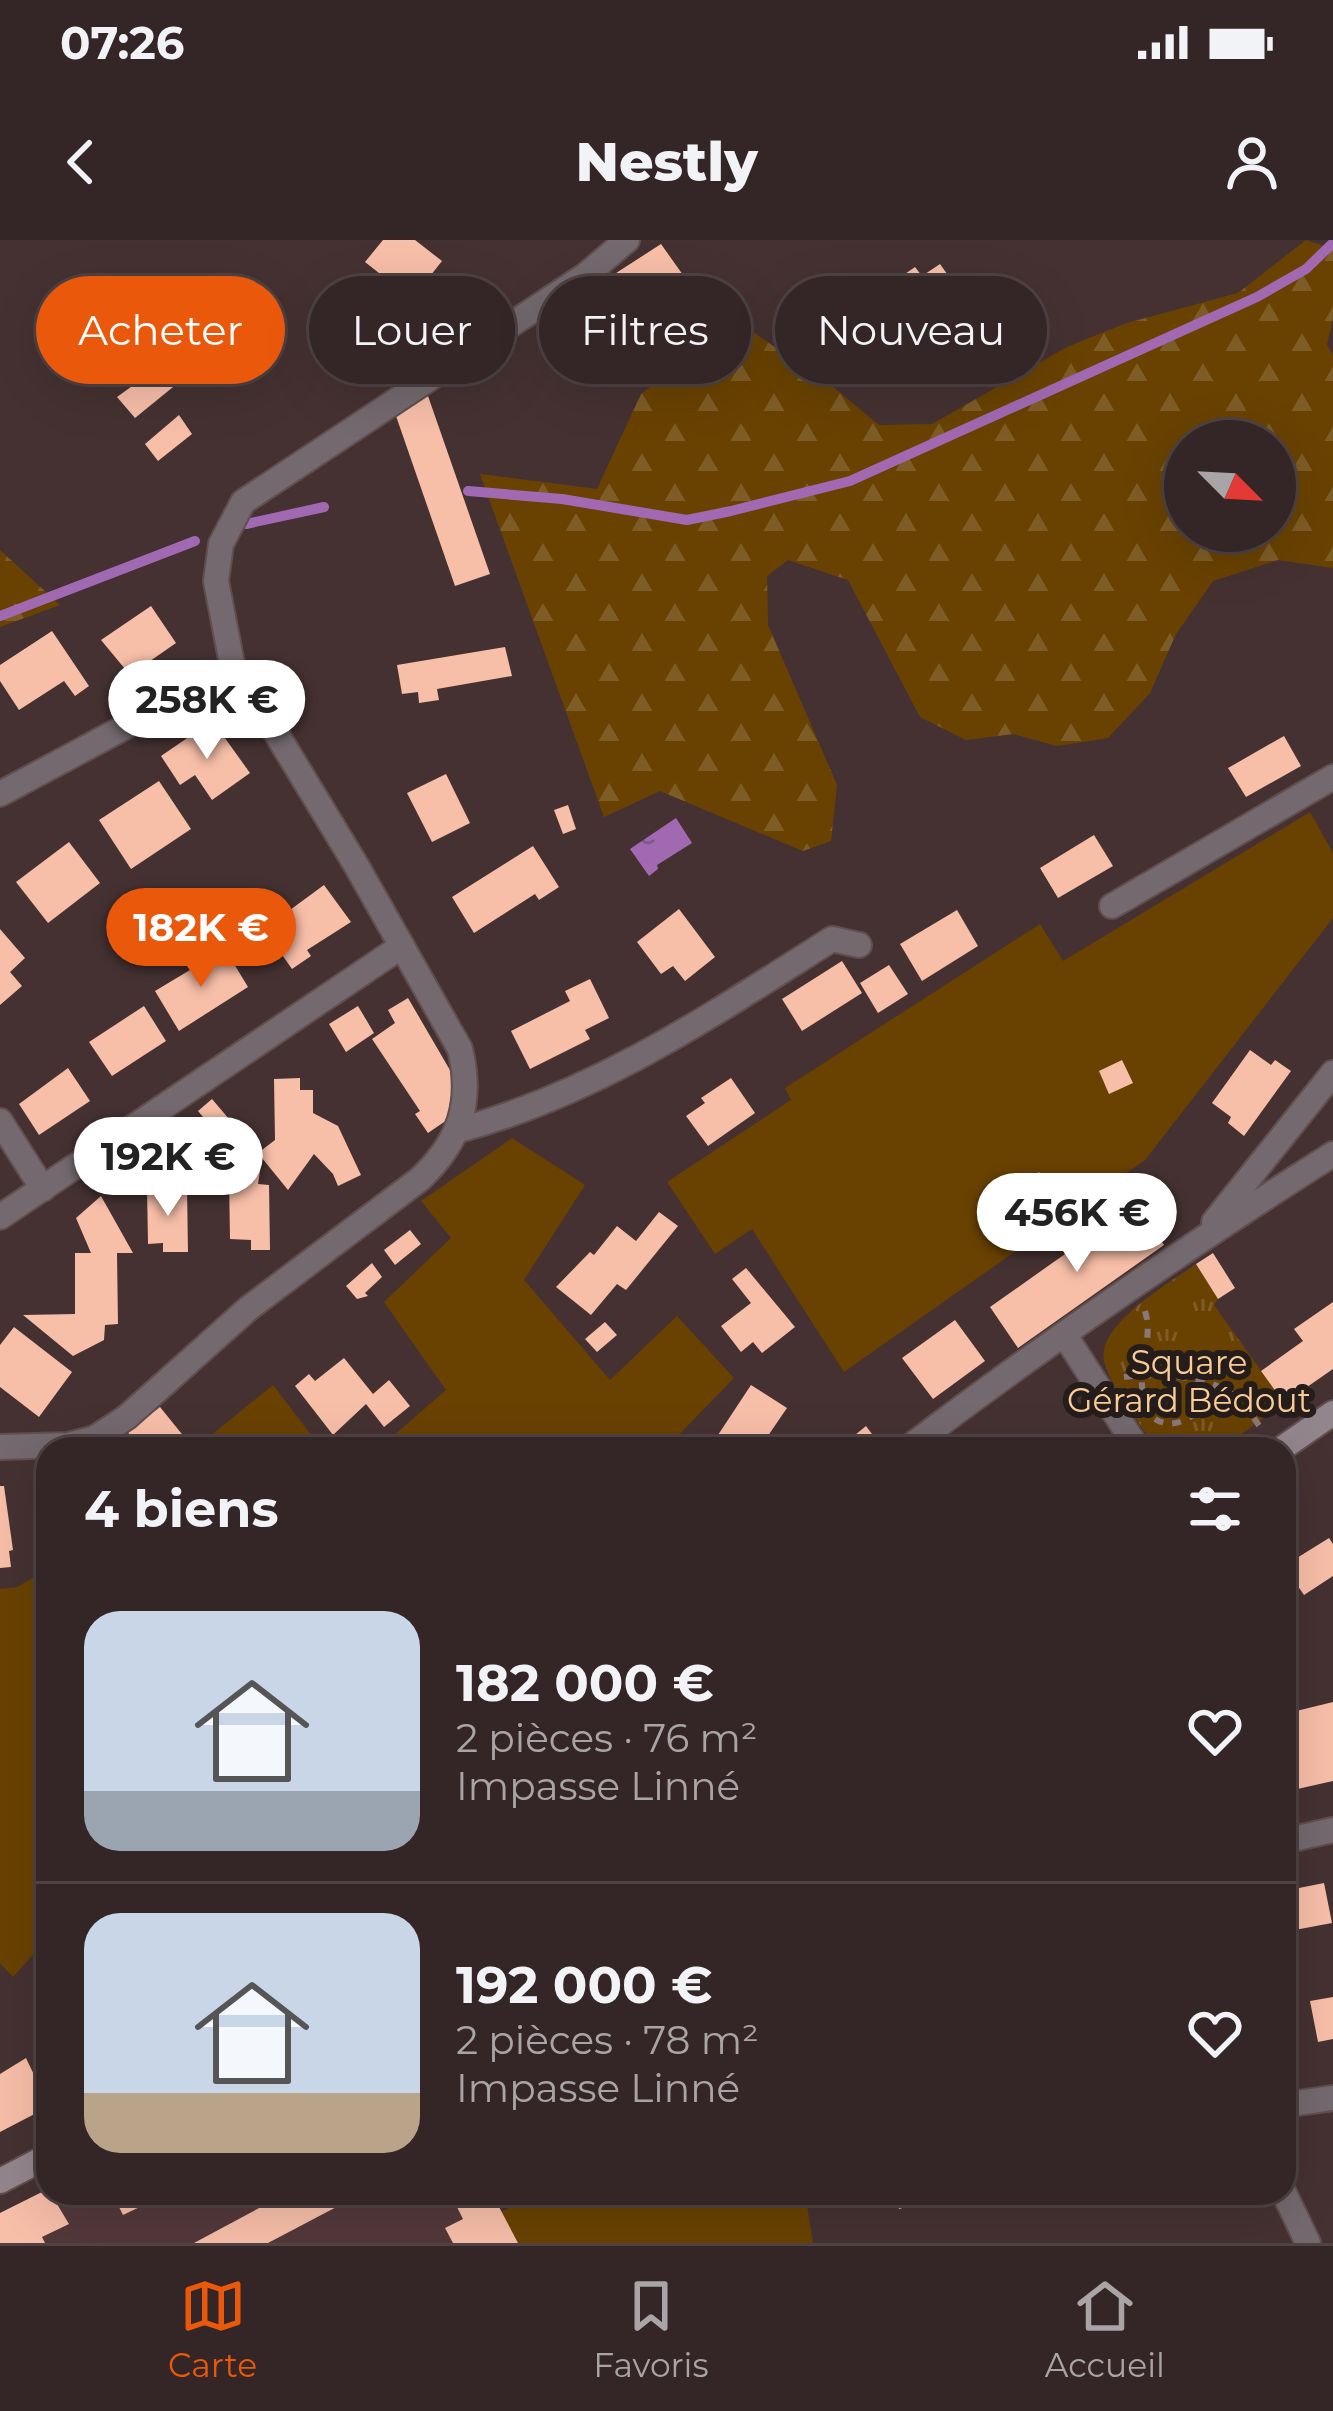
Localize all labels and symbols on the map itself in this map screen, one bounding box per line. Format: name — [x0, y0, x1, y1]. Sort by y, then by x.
north arrow — [1164, 420, 1296, 552]
pin: 258K € — [109, 660, 305, 762]
pin: 182K € — [103, 888, 299, 990]
pin: 192K € — [70, 1117, 266, 1219]
pin: 456K € — [979, 1173, 1175, 1275]
park label: Square Gérard Bédout — [1067, 1342, 1311, 1420]

